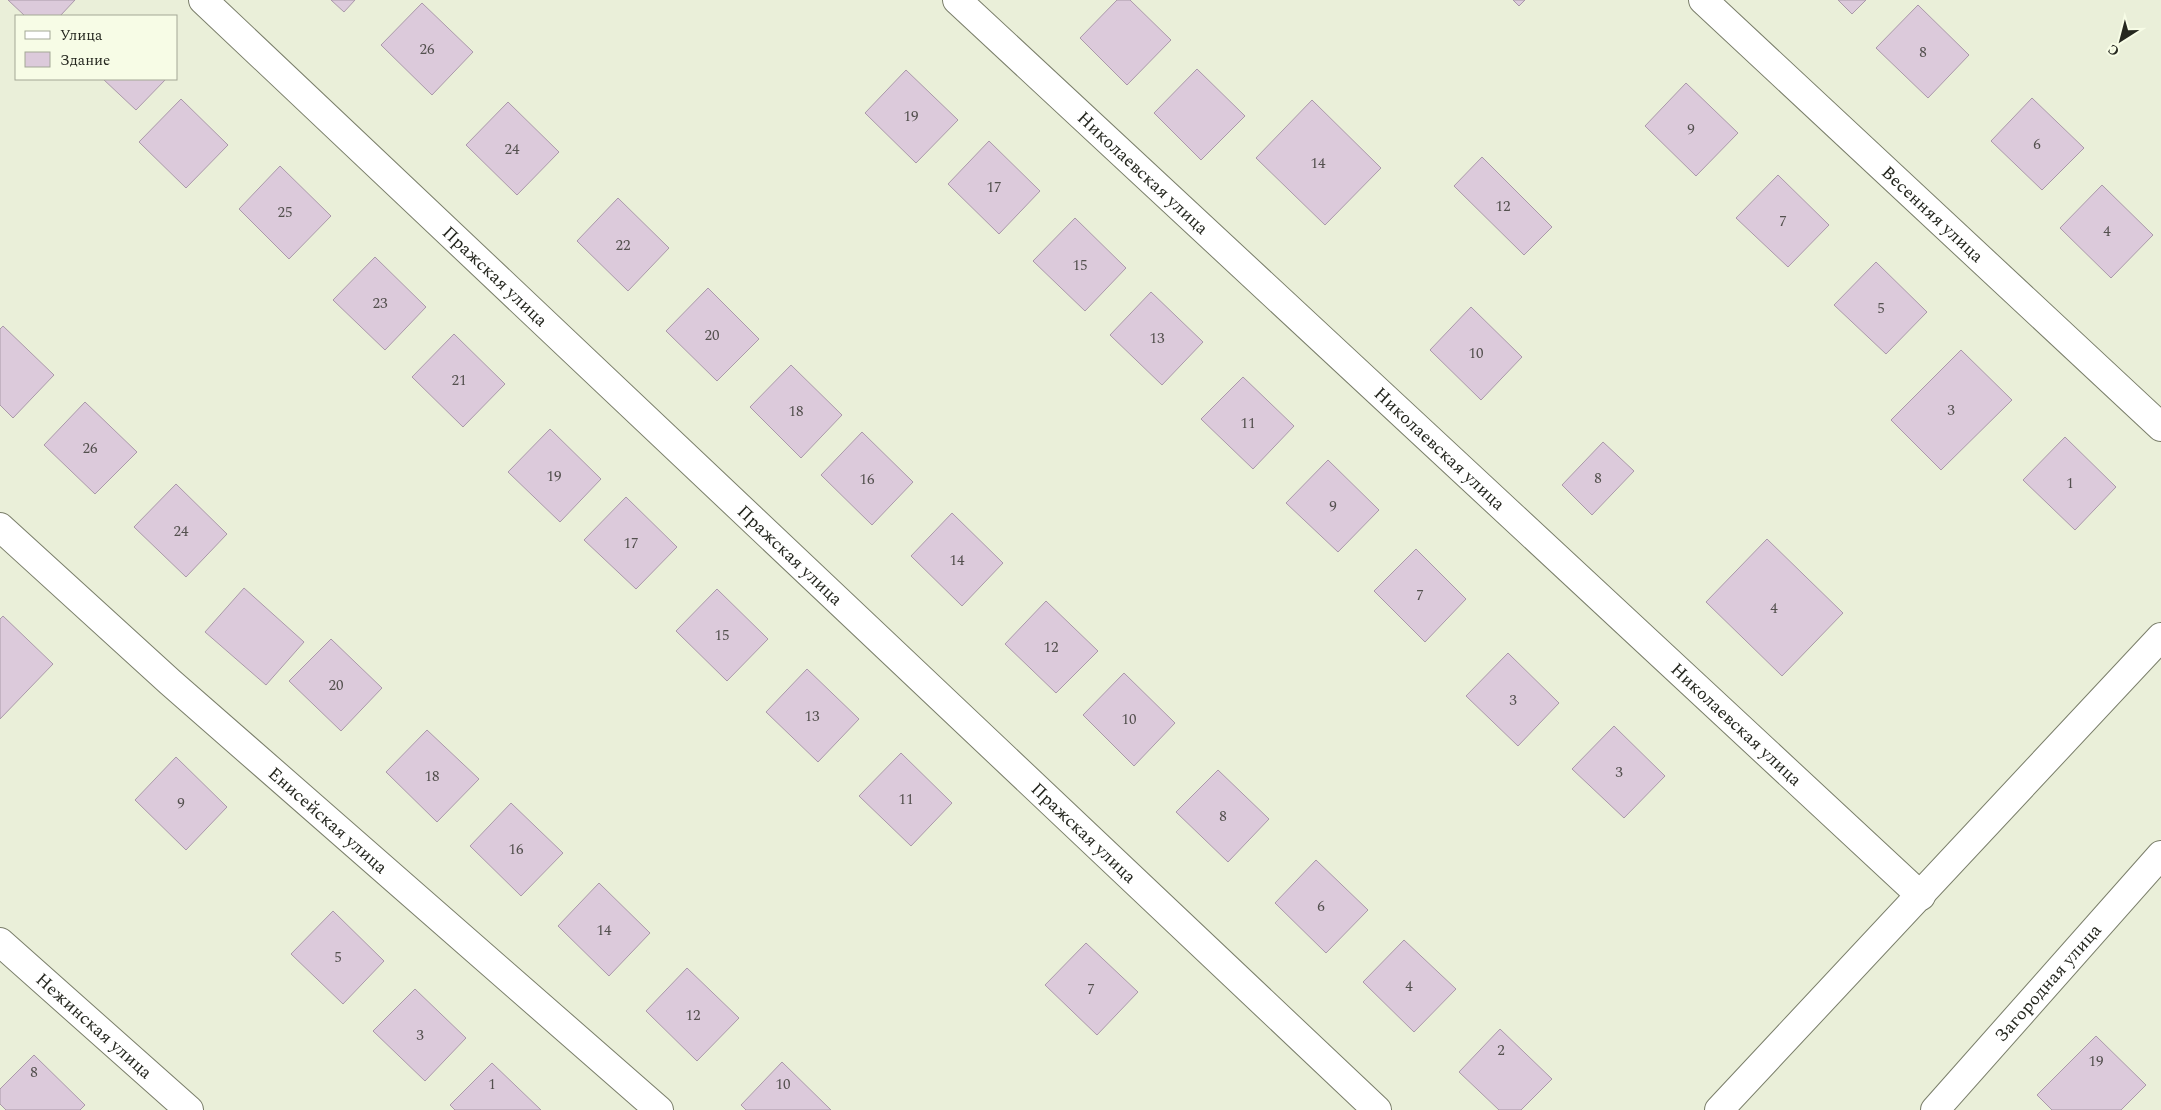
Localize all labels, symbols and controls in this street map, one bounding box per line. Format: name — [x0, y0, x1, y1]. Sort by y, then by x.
legend — [15, 15, 178, 80]
north arrow — [2096, 15, 2146, 65]
text: Улица — [60, 24, 103, 47]
house number: 26 — [419, 38, 435, 61]
text: С — [2103, 39, 2124, 62]
house number: 8 — [1919, 41, 1927, 64]
text: Здание — [60, 49, 110, 72]
house number: 19 — [903, 105, 919, 128]
street label: Николаевская улица — [1071, 105, 1215, 241]
house number: 9 — [1687, 118, 1695, 141]
house number: 6 — [2033, 133, 2041, 156]
house number: 24 — [504, 138, 520, 161]
house number: 14 — [1310, 152, 1326, 175]
street label: Весенняя улица — [1875, 159, 1990, 269]
house number: 17 — [986, 176, 1002, 199]
house number: 12 — [1495, 195, 1511, 218]
house number: 25 — [277, 201, 293, 224]
house number: 7 — [1779, 210, 1787, 233]
street label: Пражская улица — [436, 219, 554, 333]
house number: 4 — [2103, 220, 2111, 243]
house number: 22 — [615, 234, 631, 257]
house number: 15 — [1072, 254, 1088, 277]
house number: 23 — [372, 292, 388, 315]
house number: 5 — [1877, 297, 1885, 320]
house number: 20 — [704, 324, 720, 347]
house number: 13 — [1149, 327, 1165, 350]
house number: 10 — [1468, 342, 1484, 365]
house number: 21 — [451, 369, 467, 392]
street label: Николаевская улица — [1368, 381, 1512, 517]
house number: 3 — [1947, 399, 1955, 422]
house number: 18 — [788, 400, 804, 423]
house number: 11 — [1240, 412, 1256, 435]
house number: 26 — [82, 437, 98, 460]
house number: 19 — [546, 465, 562, 488]
house number: 8 — [1594, 467, 1602, 490]
house number: 16 — [859, 468, 875, 491]
house number: 1 — [2066, 472, 2074, 495]
house number: 9 — [1329, 495, 1337, 518]
street label: Пражская улица — [731, 498, 849, 612]
house number: 24 — [173, 520, 189, 543]
house number: 17 — [623, 532, 639, 555]
house number: 14 — [949, 549, 965, 572]
house number: 7 — [1416, 584, 1424, 607]
house number: 4 — [1770, 597, 1778, 620]
house number: 15 — [714, 624, 730, 647]
house number: 12 — [1043, 636, 1059, 659]
street label: Николаевская улица — [1665, 656, 1808, 793]
house number: 20 — [328, 674, 344, 697]
house number: 3 — [1509, 689, 1517, 712]
house number: 13 — [804, 705, 820, 728]
house number: 10 — [1121, 708, 1137, 731]
street label: Енисейская улица — [262, 760, 394, 880]
house number: 3 — [1615, 761, 1623, 784]
house number: 18 — [424, 765, 440, 788]
street label: Пражская улица — [1025, 776, 1143, 890]
house number: 11 — [898, 788, 914, 811]
house number: 9 — [177, 792, 185, 815]
house number: 8 — [1219, 805, 1227, 828]
house number: 16 — [508, 838, 524, 861]
house number: 6 — [1317, 895, 1325, 918]
street label: Загородная улица — [1988, 917, 2108, 1048]
house number: 14 — [596, 919, 612, 942]
house number: 5 — [334, 946, 342, 969]
street label: Нежинская улица — [30, 966, 159, 1085]
house number: 4 — [1405, 975, 1413, 998]
house number: 7 — [1087, 978, 1095, 1001]
house number: 12 — [685, 1004, 701, 1027]
house number: 3 — [416, 1024, 424, 1047]
house number: 2 — [1497, 1039, 1505, 1062]
house number: 19 — [2088, 1050, 2104, 1073]
house number: 8 — [30, 1061, 38, 1084]
house number: 1 — [488, 1073, 496, 1096]
house number: 10 — [775, 1073, 791, 1096]

